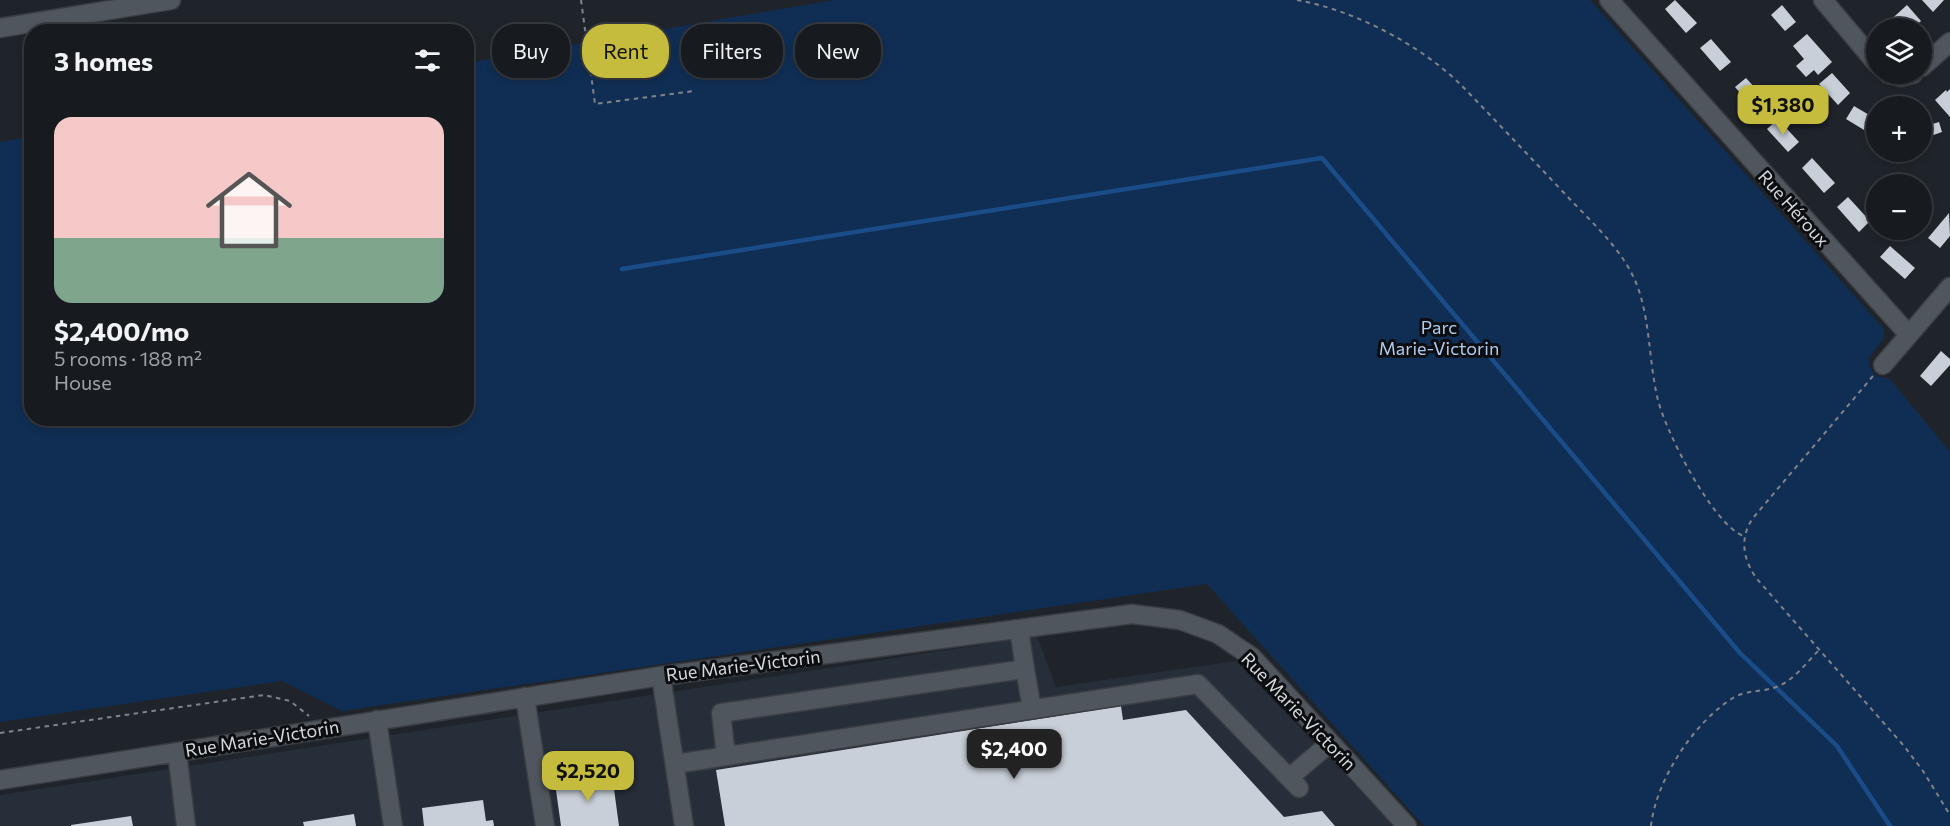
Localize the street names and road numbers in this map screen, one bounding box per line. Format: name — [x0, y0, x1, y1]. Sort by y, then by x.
street label: Rue Héroux — [1754, 165, 1834, 251]
street label: Rue Marie-Victorin — [665, 645, 821, 685]
street label: Rue Marie-Victorin — [1237, 647, 1361, 775]
street label: Rue Marie-Victorin — [184, 715, 340, 761]

